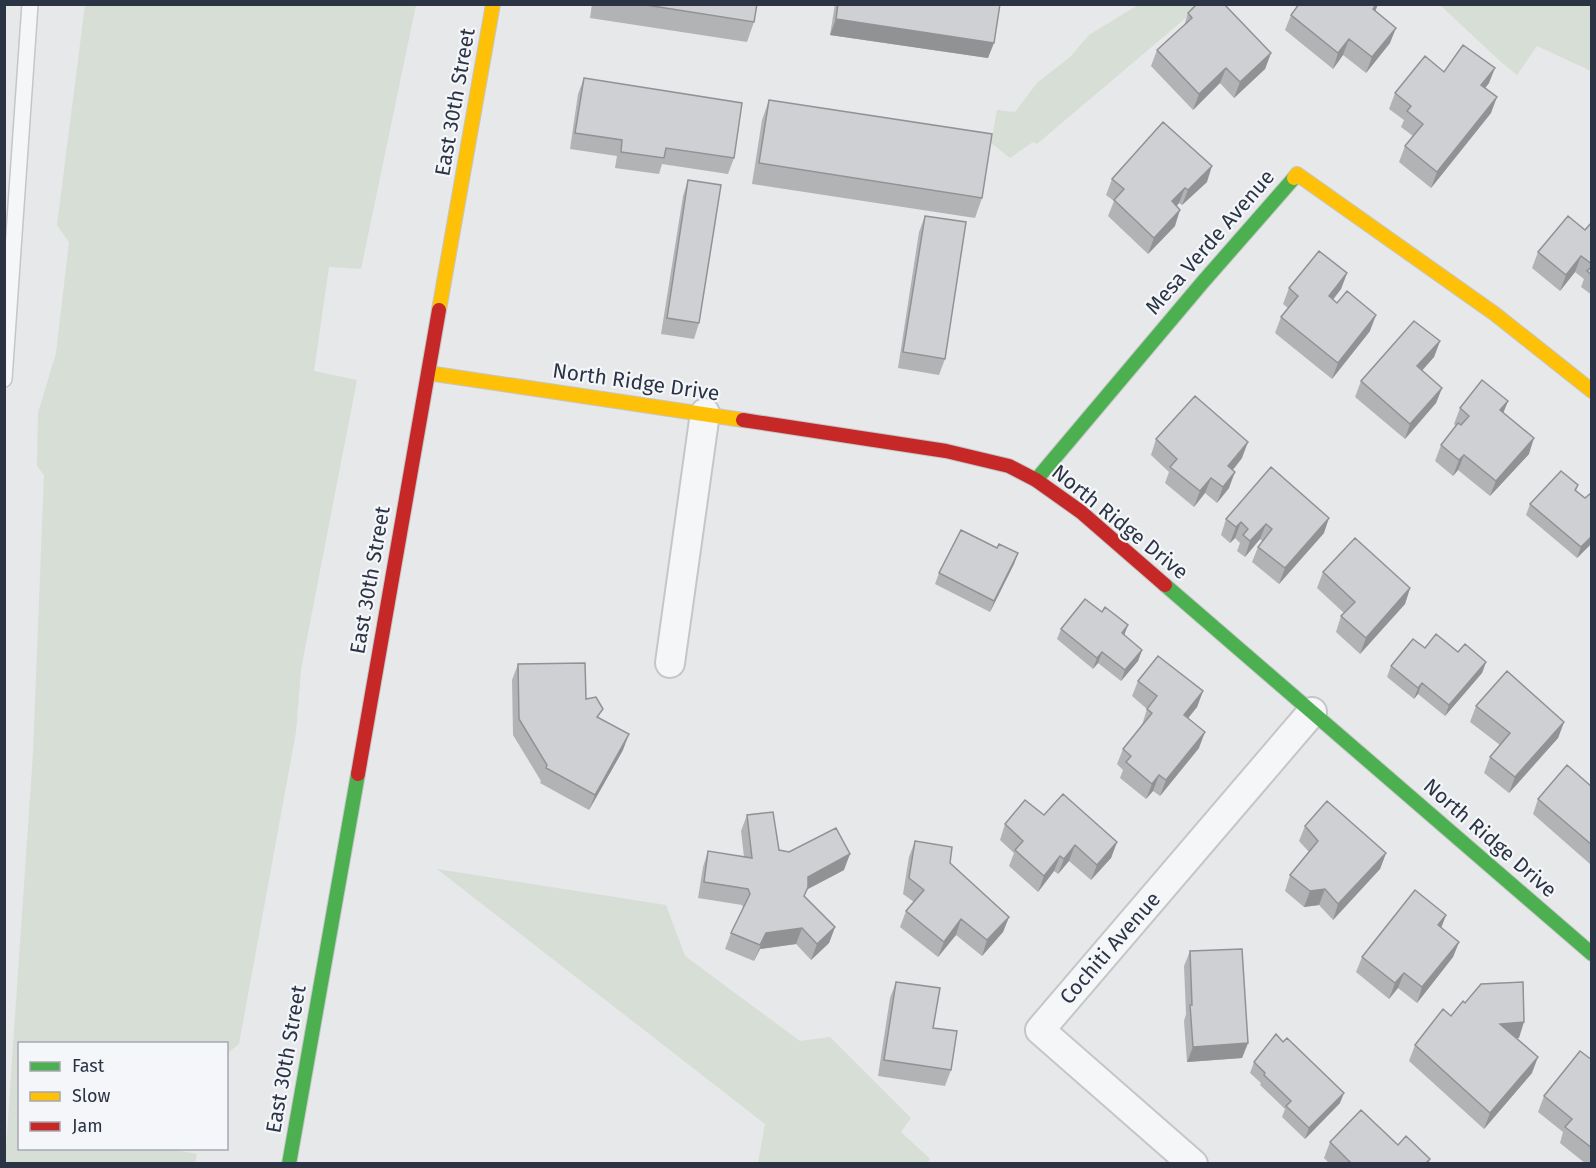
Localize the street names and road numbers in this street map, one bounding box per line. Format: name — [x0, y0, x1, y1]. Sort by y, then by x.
street label: East 30th Street — [429, 26, 481, 178]
street label: Mesa Verde Avenue — [1140, 164, 1280, 320]
street label: North Ridge Drive — [551, 357, 721, 407]
street label: North Ridge Drive — [1046, 459, 1194, 585]
street label: East 30th Street — [344, 504, 396, 656]
street label: North Ridge Drive — [1418, 773, 1562, 903]
street label: Cochiti Avenue — [1054, 886, 1166, 1010]
street label: East 30th Street — [260, 983, 312, 1135]

